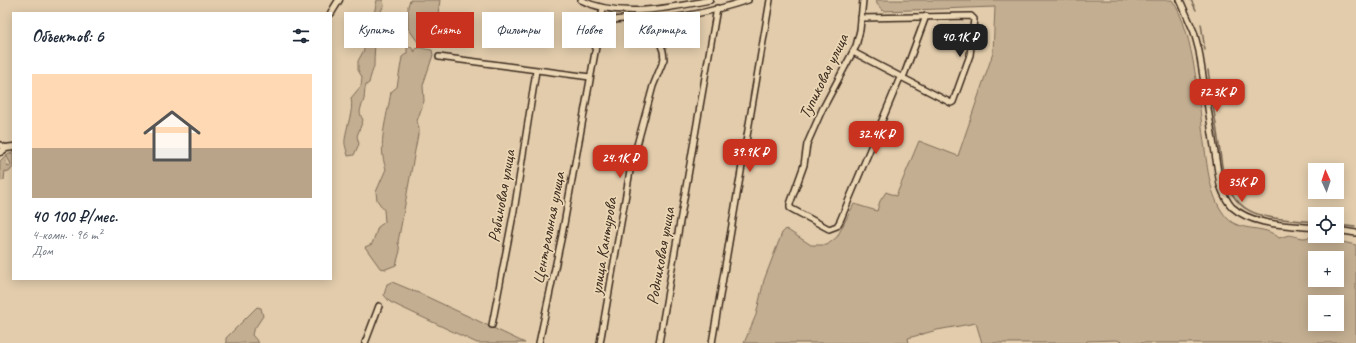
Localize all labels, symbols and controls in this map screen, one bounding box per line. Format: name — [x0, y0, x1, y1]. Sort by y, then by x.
chip: Купить — [344, 12, 408, 48]
chip: Снять — [416, 12, 474, 48]
chip: Фильтры — [482, 12, 554, 48]
chip: Новое — [562, 12, 616, 48]
chip: Квартира — [624, 12, 700, 48]
pin: 40.1K ₽ — [923, 24, 997, 58]
icon: filters — [290, 25, 312, 47]
text: Объектов: 6 — [32, 26, 103, 47]
street label: Тупиковая улица — [794, 29, 854, 122]
text: 40.1K ₽ — [942, 29, 978, 45]
pin: 72.3K ₽ — [1180, 79, 1254, 113]
text: 72.3K ₽ — [1199, 84, 1235, 100]
icon: home — [136, 100, 208, 172]
pin: 32.4K ₽ — [839, 121, 913, 155]
text: 32.4K ₽ — [858, 126, 894, 142]
pin: 39.9K ₽ — [713, 139, 787, 173]
text: 39.9K ₽ — [732, 144, 768, 160]
pin: 24.1K ₽ — [583, 145, 657, 179]
street label: Рябиновая улица — [483, 147, 520, 244]
text: 24.1K ₽ — [602, 150, 638, 166]
north arrow — [1308, 163, 1344, 199]
map controls — [1308, 163, 1344, 331]
street label: Центральная улица — [527, 169, 570, 286]
pin: 35K ₽ — [1214, 169, 1270, 203]
text: 35K ₽ — [1228, 174, 1256, 190]
street label: улица Кантурова — [585, 194, 622, 297]
street label: Родниковая улица — [642, 205, 680, 306]
text: 40 100 ₽/мес. — [32, 206, 118, 227]
button: locate — [1308, 207, 1344, 243]
text: 4-комн. · 96 m² — [32, 227, 102, 243]
text: Дом — [32, 243, 53, 259]
button: + — [1308, 251, 1344, 287]
button: − — [1308, 295, 1344, 331]

